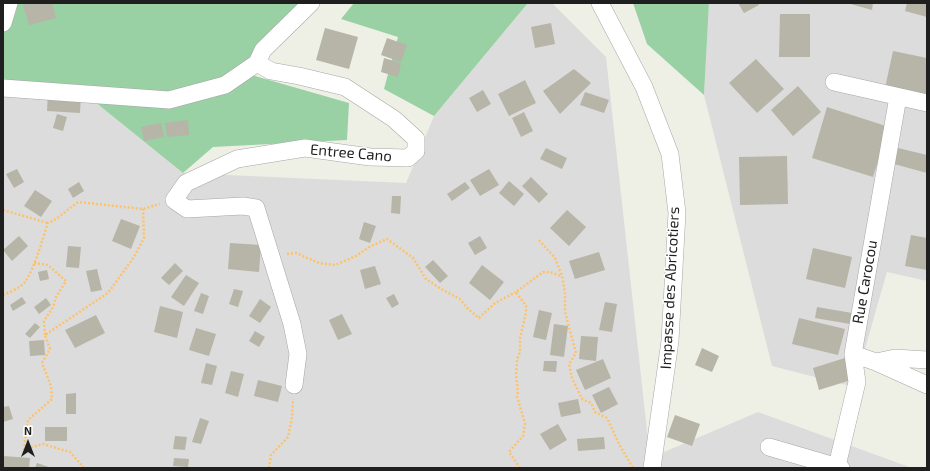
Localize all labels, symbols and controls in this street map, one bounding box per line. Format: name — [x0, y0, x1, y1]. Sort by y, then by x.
street label: Entree Cano — [309, 140, 393, 166]
street label: Impasse des Abricotiers — [657, 206, 683, 370]
street label: Rue Carocou — [849, 239, 881, 325]
north arrow — [8, 423, 48, 463]
text: N — [24, 424, 32, 437]

